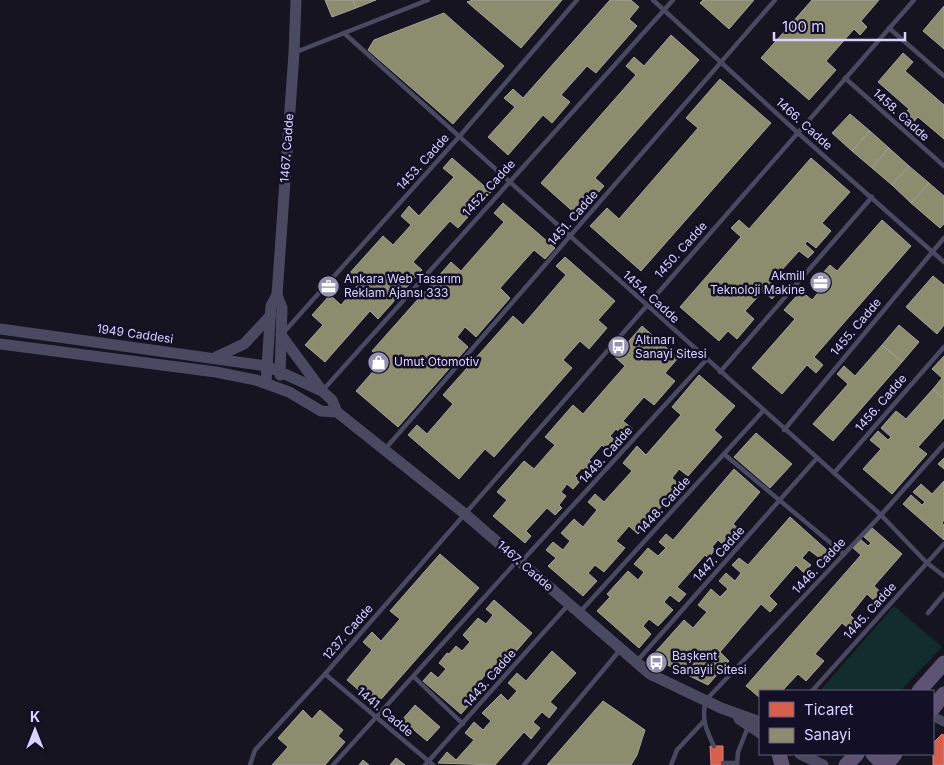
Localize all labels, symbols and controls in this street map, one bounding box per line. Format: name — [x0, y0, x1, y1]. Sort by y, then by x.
scale bar — [774, 10, 905, 42]
text: 100 m — [782, 17, 824, 36]
street label: 1458. Cadde — [870, 85, 933, 144]
street label: 1466. Cadde — [773, 94, 836, 153]
street label: 1467. Cadde — [277, 113, 296, 183]
street label: 1453. Cadde — [393, 130, 452, 193]
street label: 1452. Cadde — [459, 156, 518, 219]
street label: 1451. Cadde — [544, 187, 601, 249]
street label: 1450. Cadde — [651, 218, 710, 281]
street label: 1454. Cadde — [620, 267, 683, 326]
place label: Akmill Teknoloji Makine — [710, 268, 805, 297]
place label: Ankara Web Tasarım Reklam Ajansı 333 — [344, 271, 461, 300]
office icon: Akmill Teknoloji Makine — [809, 271, 833, 295]
office icon: Ankara Web Tasarım Reklam Ajansı 333 — [316, 274, 340, 298]
street label: 1455. Cadde — [827, 295, 884, 359]
street label: 1949 Caddesi — [96, 321, 174, 346]
place label: Altınarı Sanayi Sitesi — [635, 332, 707, 361]
bus stop icon: Altınarı Sanayi Sitesi — [607, 335, 631, 359]
shop icon: Umut Otomotiv — [366, 350, 390, 374]
place label: Umut Otomotiv — [394, 354, 480, 369]
street label: 1456. Cadde — [852, 371, 910, 434]
street label: 1449. Cadde — [576, 423, 635, 486]
street label: 1448. Cadde — [634, 473, 693, 536]
street label: 1447. Cadde — [690, 523, 748, 585]
street label: 1446. Cadde — [789, 534, 848, 597]
street label: 1467. Cadde — [494, 537, 556, 594]
street label: 1445. Cadde — [840, 579, 899, 642]
street label: 1237. Cadde — [319, 601, 376, 663]
street label: 1443. Cadde — [460, 646, 519, 710]
place label: Başkent Sanayii Sitesi — [672, 648, 747, 677]
bus stop icon: Başkent Sanayii Sitesi — [644, 651, 668, 675]
street label: 1441. Cadde — [354, 684, 417, 740]
legend — [759, 690, 934, 755]
text: Ticaret — [804, 700, 854, 719]
north arrow — [10, 705, 60, 755]
text: K — [30, 708, 40, 725]
text: Sanayi — [804, 725, 851, 744]

